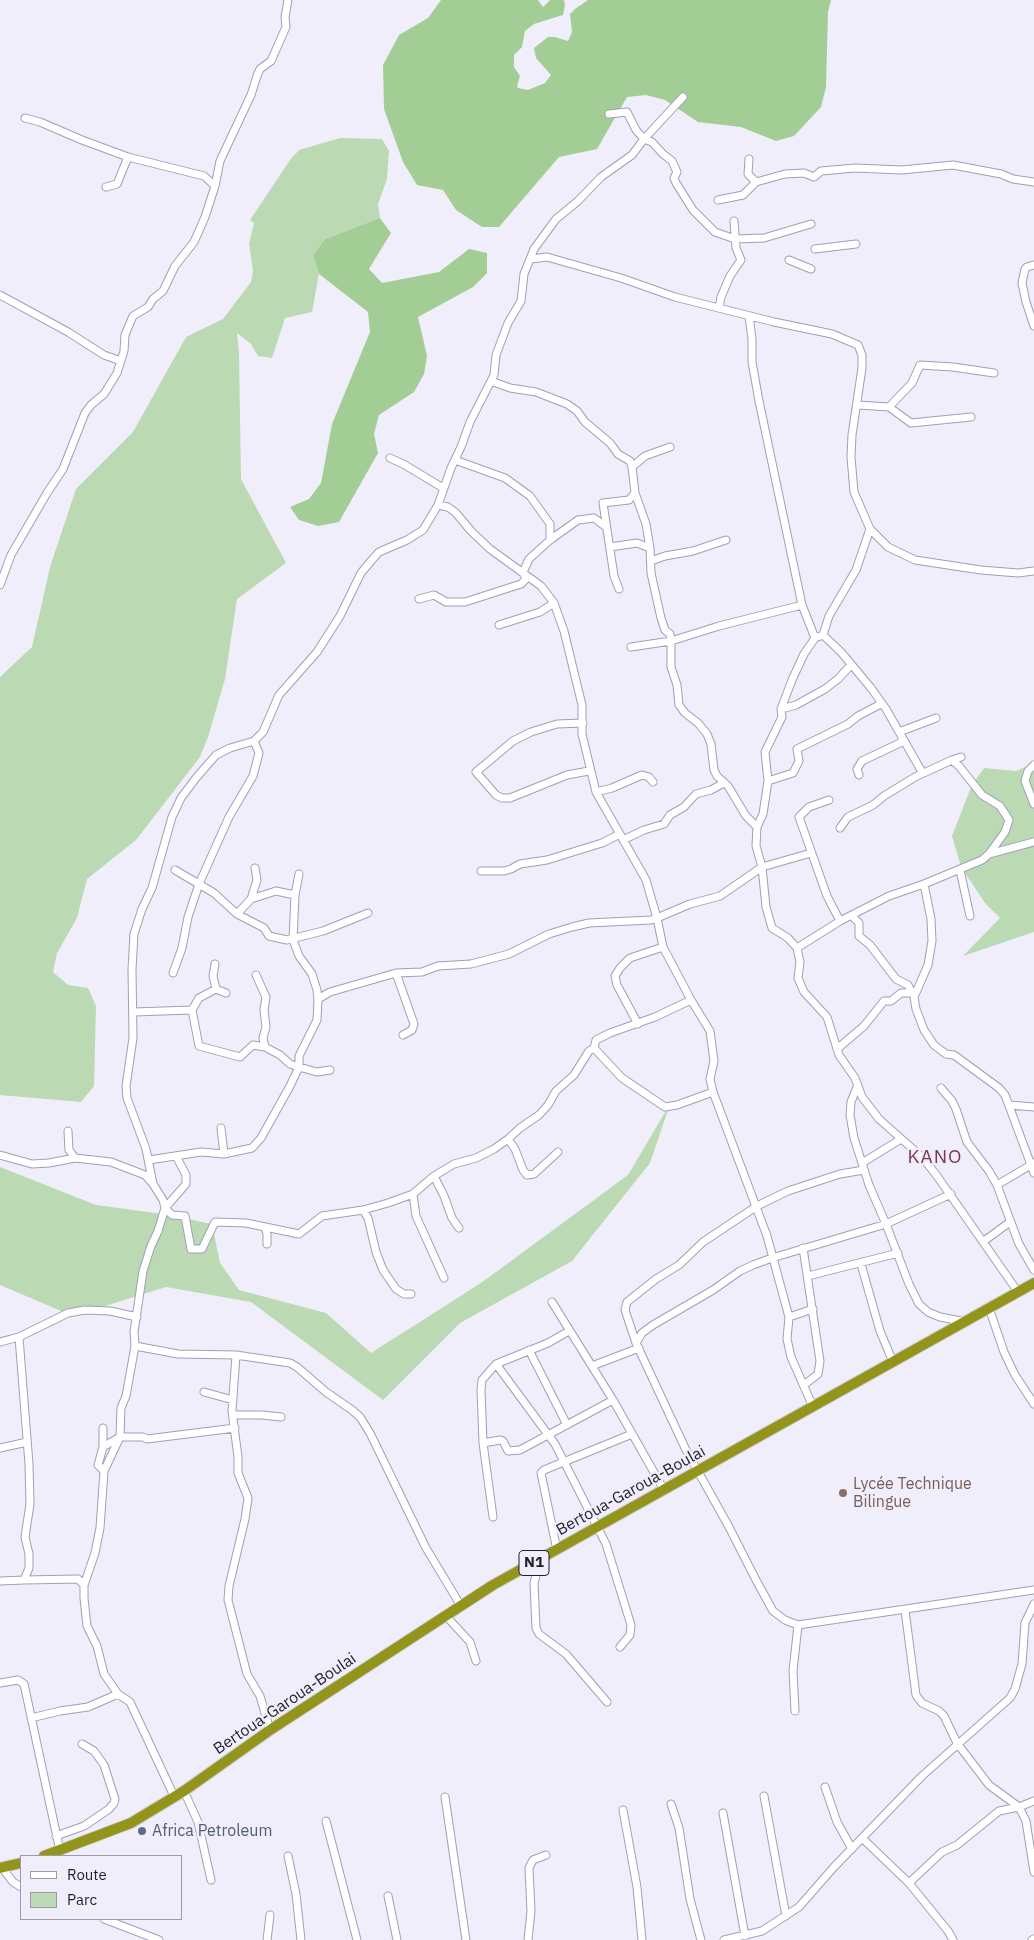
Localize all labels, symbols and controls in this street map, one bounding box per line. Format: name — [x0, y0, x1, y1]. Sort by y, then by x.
district label: KANO — [907, 1147, 963, 1169]
street label: Bertoua-Garoua-Boulai — [553, 1442, 709, 1540]
place label: Lycée Technique Bilingue — [853, 1474, 972, 1512]
marker: Lycée Technique Bilingue — [837, 1487, 849, 1499]
road number: N1 — [519, 1550, 549, 1576]
street label: Bertoua-Garoua-Boulai — [210, 1649, 360, 1759]
place label: Africa Petroleum — [152, 1821, 272, 1841]
marker: Africa Petroleum — [136, 1825, 148, 1837]
legend — [20, 1855, 182, 1920]
text: Route — [67, 1865, 107, 1884]
text: Parc — [67, 1890, 97, 1909]

